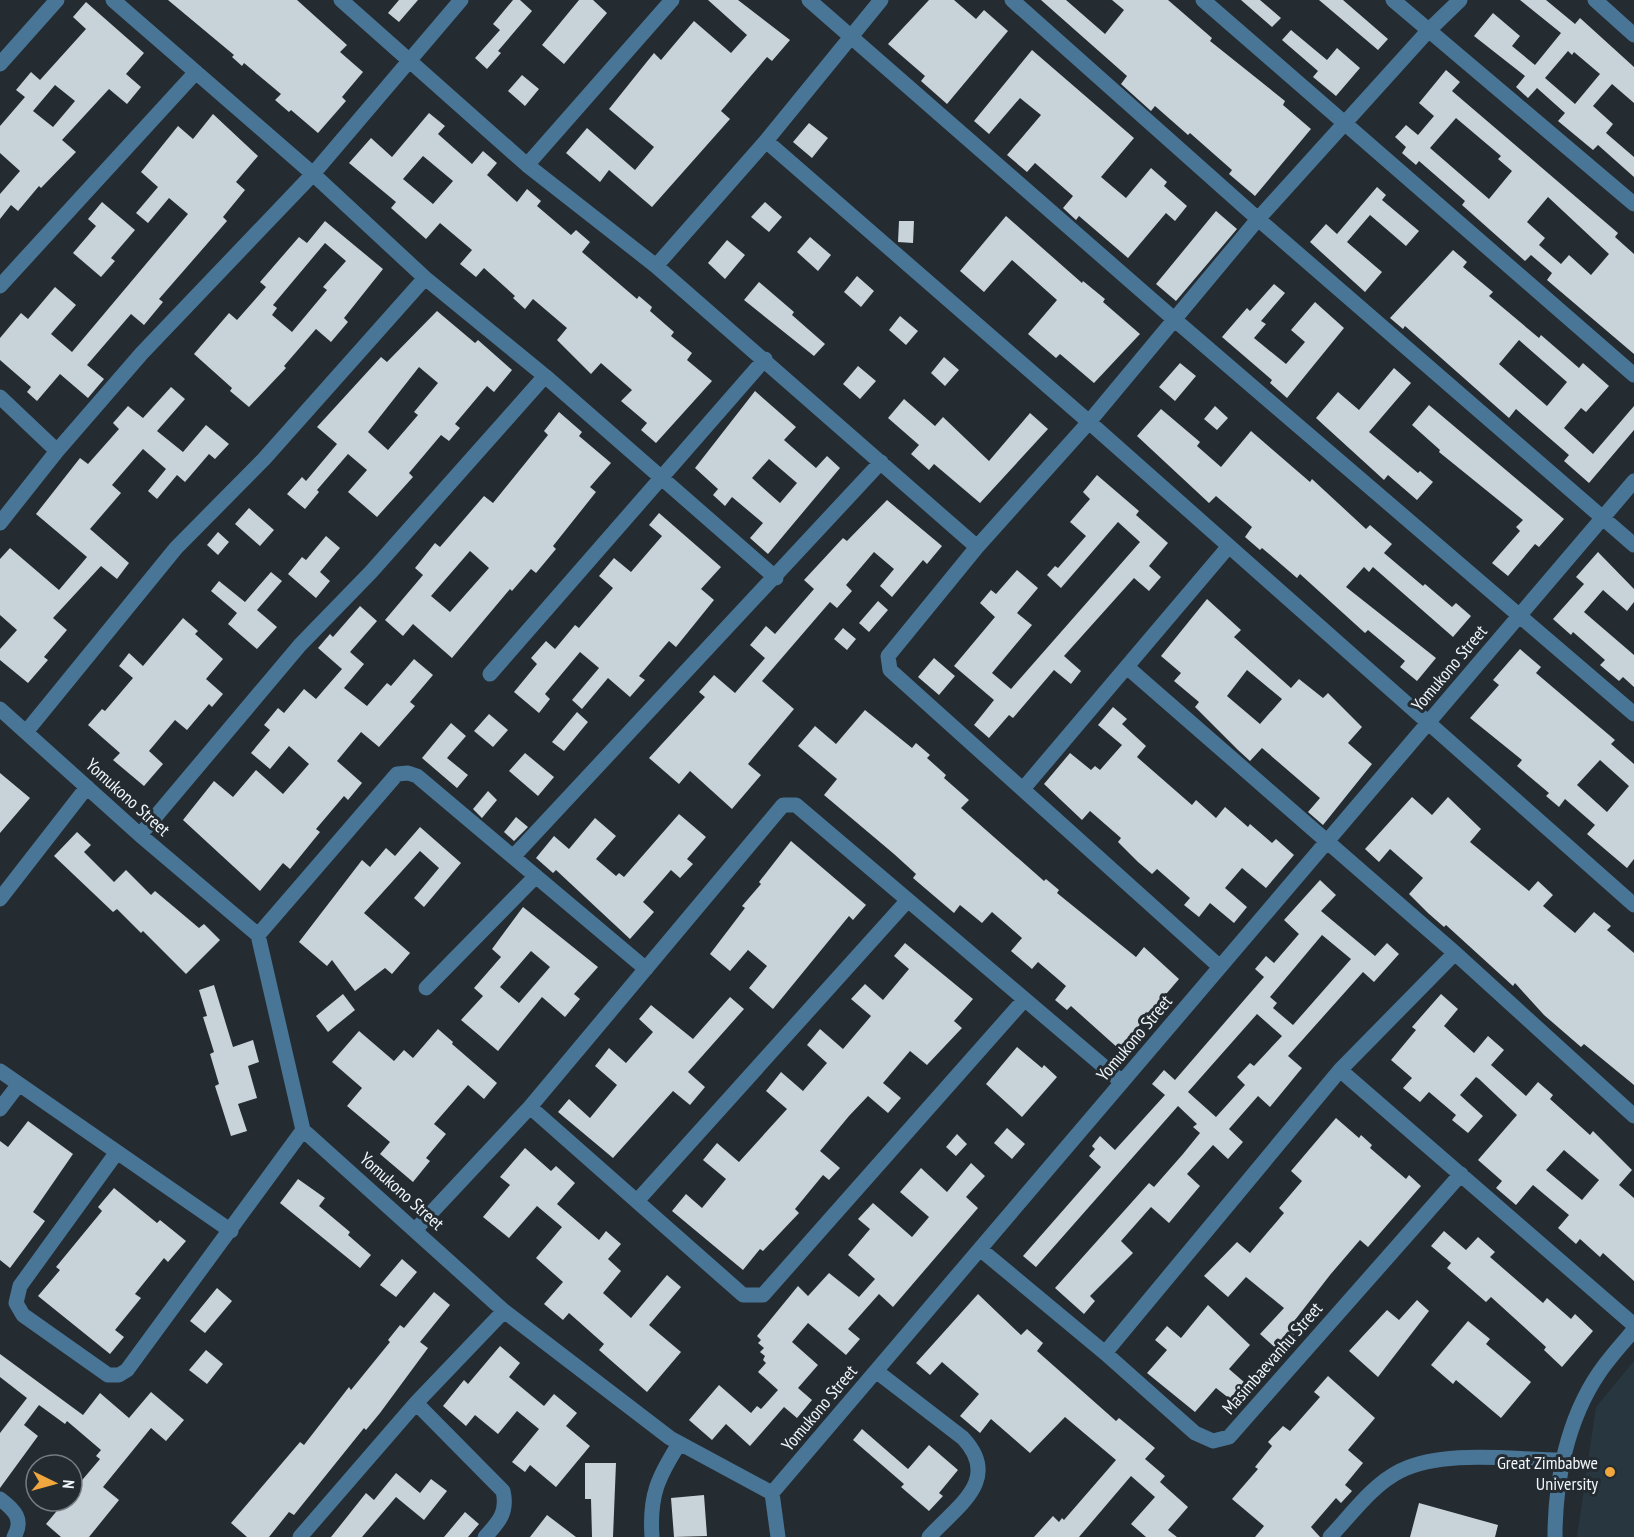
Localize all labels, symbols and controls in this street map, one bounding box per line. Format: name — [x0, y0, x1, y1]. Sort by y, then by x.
street label: Yomukono Street — [1406, 620, 1492, 716]
street label: Yomukono Street — [81, 753, 175, 841]
street label: Yomukono Street — [1091, 990, 1177, 1086]
street label: Yomukono Street — [355, 1147, 449, 1235]
street label: Masimbaevanhu Street — [1217, 1297, 1327, 1419]
street label: Yomukono Street — [776, 1360, 862, 1456]
place label: Great Zimbabwe University — [1497, 1451, 1598, 1495]
north arrow — [24, 1453, 84, 1513]
marker: Great Zimbabwe University — [1603, 1465, 1617, 1479]
text: N — [59, 1479, 79, 1489]

